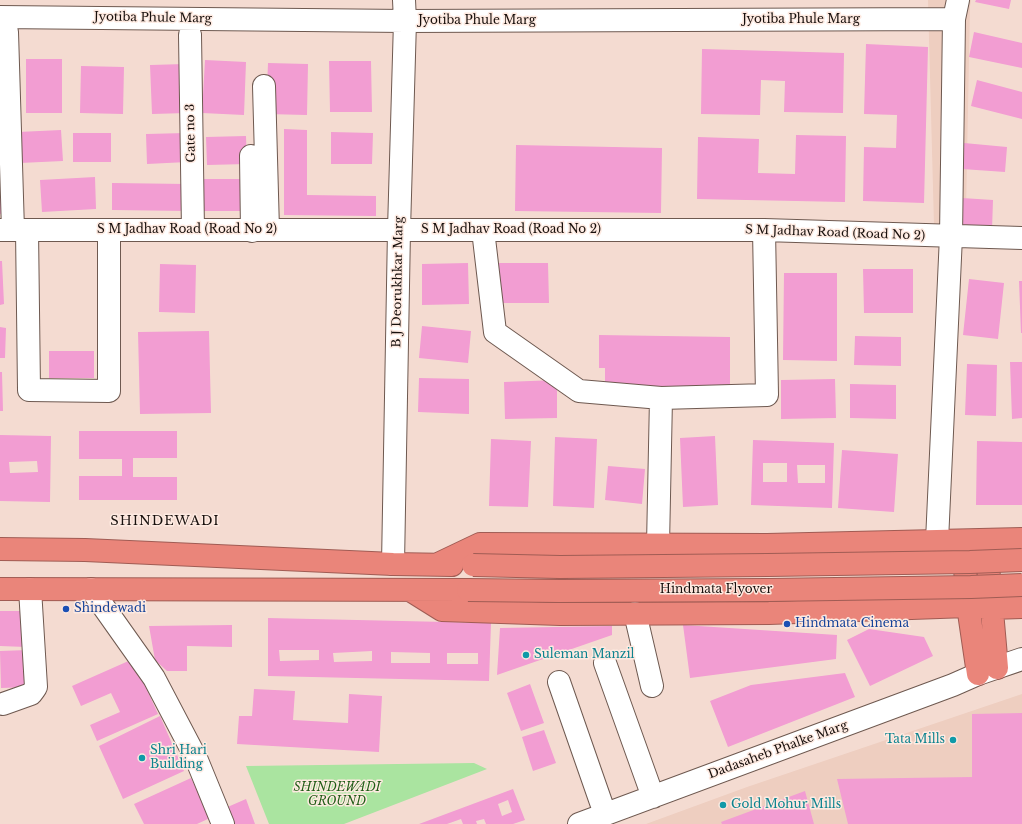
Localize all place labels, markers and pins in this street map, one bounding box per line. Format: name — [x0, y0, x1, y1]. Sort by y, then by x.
place label: Shindewadi — [74, 602, 146, 616]
marker: Shindewadi — [61, 604, 71, 614]
place label: Hindmata Cinema — [795, 617, 909, 631]
marker: Hindmata Cinema — [782, 619, 792, 629]
place label: Suleman Manzil — [534, 648, 634, 662]
marker: Suleman Manzil — [521, 650, 531, 660]
place label: Tata Mills — [885, 733, 945, 747]
marker: Tata Mills — [948, 735, 958, 745]
place label: Shri Hari Building — [150, 744, 207, 772]
marker: Shri Hari Building — [137, 753, 147, 763]
place label: Gold Mohur Mills — [731, 798, 841, 812]
marker: Gold Mohur Mills — [718, 800, 728, 810]

